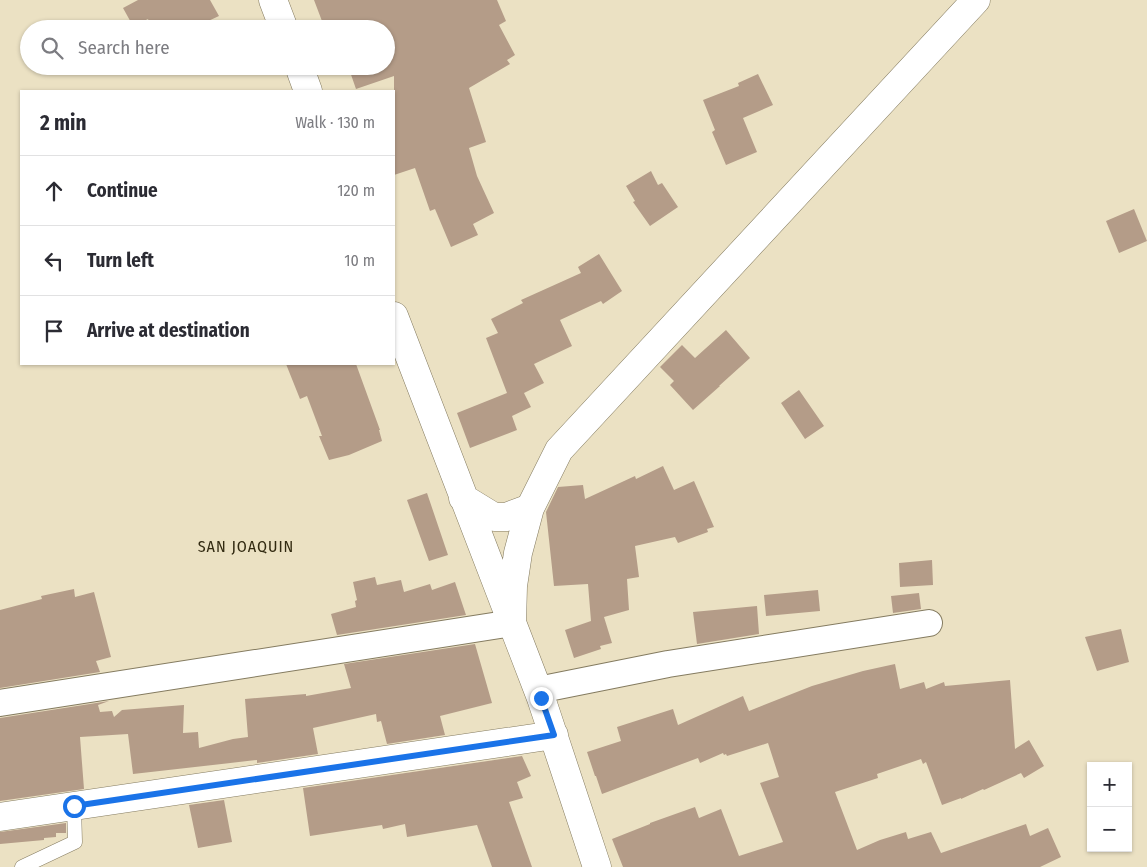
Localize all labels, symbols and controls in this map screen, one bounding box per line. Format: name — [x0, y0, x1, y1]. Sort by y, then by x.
search box — [20, 20, 395, 75]
icon: search — [38, 34, 66, 62]
text: Search here — [78, 36, 170, 59]
text: 2 min — [40, 110, 87, 136]
text: Walk · 130 m — [295, 113, 375, 132]
icon: ahead — [40, 177, 68, 205]
text: Continue — [87, 179, 158, 202]
text: 120 m — [337, 181, 375, 200]
icon: left — [40, 247, 68, 275]
text: Turn left — [87, 249, 154, 272]
text: 10 m — [344, 251, 375, 270]
icon: arrive — [40, 317, 68, 345]
text: Arrive at destination — [87, 319, 250, 342]
district label: SAN JOAQUIN — [198, 537, 294, 556]
route end — [530, 687, 553, 710]
map controls — [1087, 762, 1132, 852]
button: + — [1087, 762, 1132, 807]
route start — [63, 795, 86, 818]
button: − — [1087, 807, 1132, 852]

